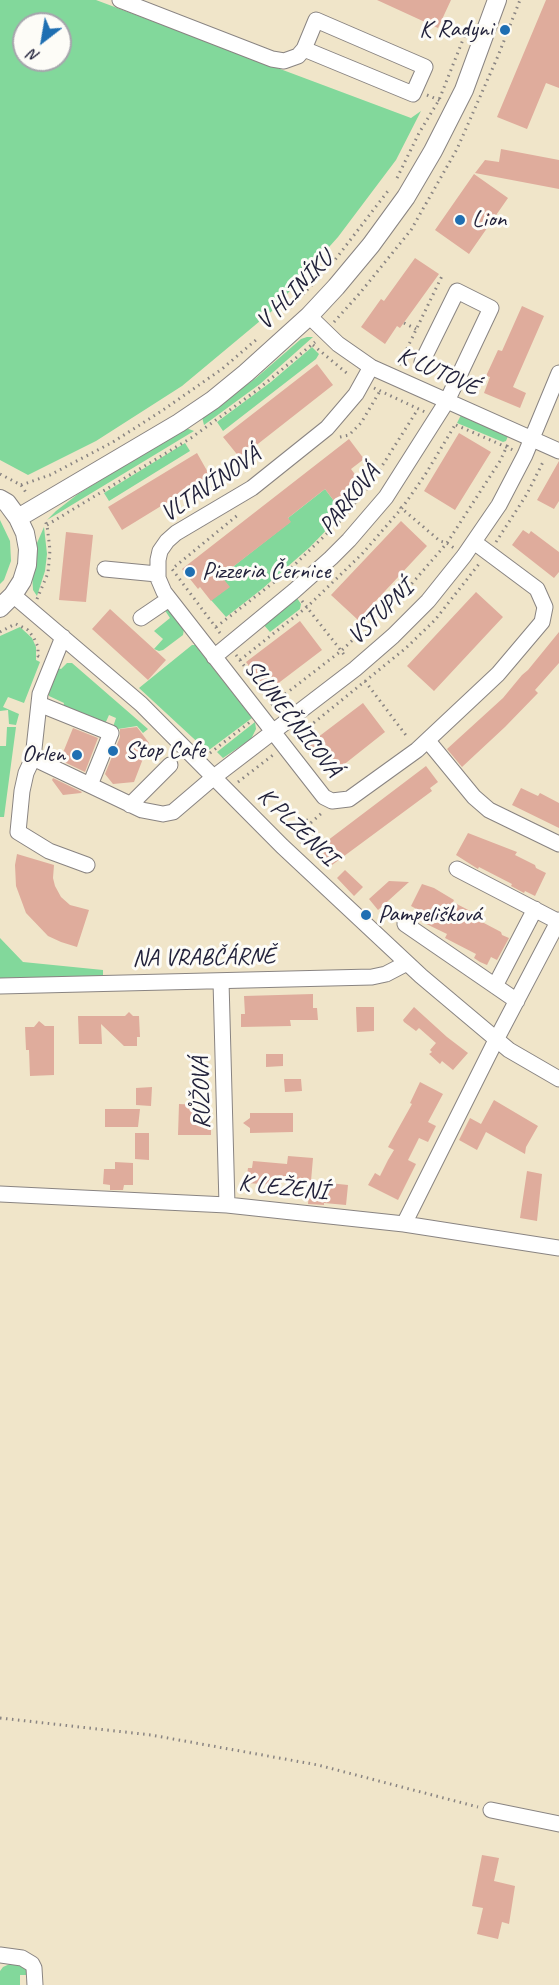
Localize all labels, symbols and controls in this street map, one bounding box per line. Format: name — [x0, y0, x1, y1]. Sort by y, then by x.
north arrow — [12, 12, 72, 72]
place label: K Radyni — [419, 16, 493, 44]
marker: K Radyni — [498, 23, 512, 37]
text: N — [24, 45, 43, 67]
place label: Lion — [472, 206, 506, 234]
marker: Lion — [453, 213, 467, 227]
street label: V HLINÍKU — [251, 246, 339, 336]
street label: K LUTOVÉ — [393, 341, 483, 403]
street label: VLTAVÍNOVÁ — [156, 441, 266, 529]
street label: PARKOVÁ — [313, 460, 387, 540]
place label: Pizzeria Černice — [202, 558, 330, 586]
marker: Pizzeria Černice — [183, 565, 197, 579]
street label: VSTUPNÍ — [342, 575, 420, 651]
street label: SLUNEČNICOVÁ — [237, 655, 347, 783]
place label: Stop Cafe — [125, 737, 205, 765]
place label: Orlen — [22, 741, 65, 769]
marker: Stop Cafe — [106, 744, 120, 758]
marker: Orlen — [70, 748, 84, 762]
street label: K PLZENCI — [251, 782, 343, 872]
place label: Pampelišková — [378, 901, 482, 929]
marker: Pampelišková — [359, 908, 373, 922]
street label: NA VRABČÁRNĚ — [132, 942, 276, 974]
street label: RŮŽOVÁ — [187, 1057, 217, 1129]
street label: K LEŽENÍ — [237, 1169, 329, 1207]

